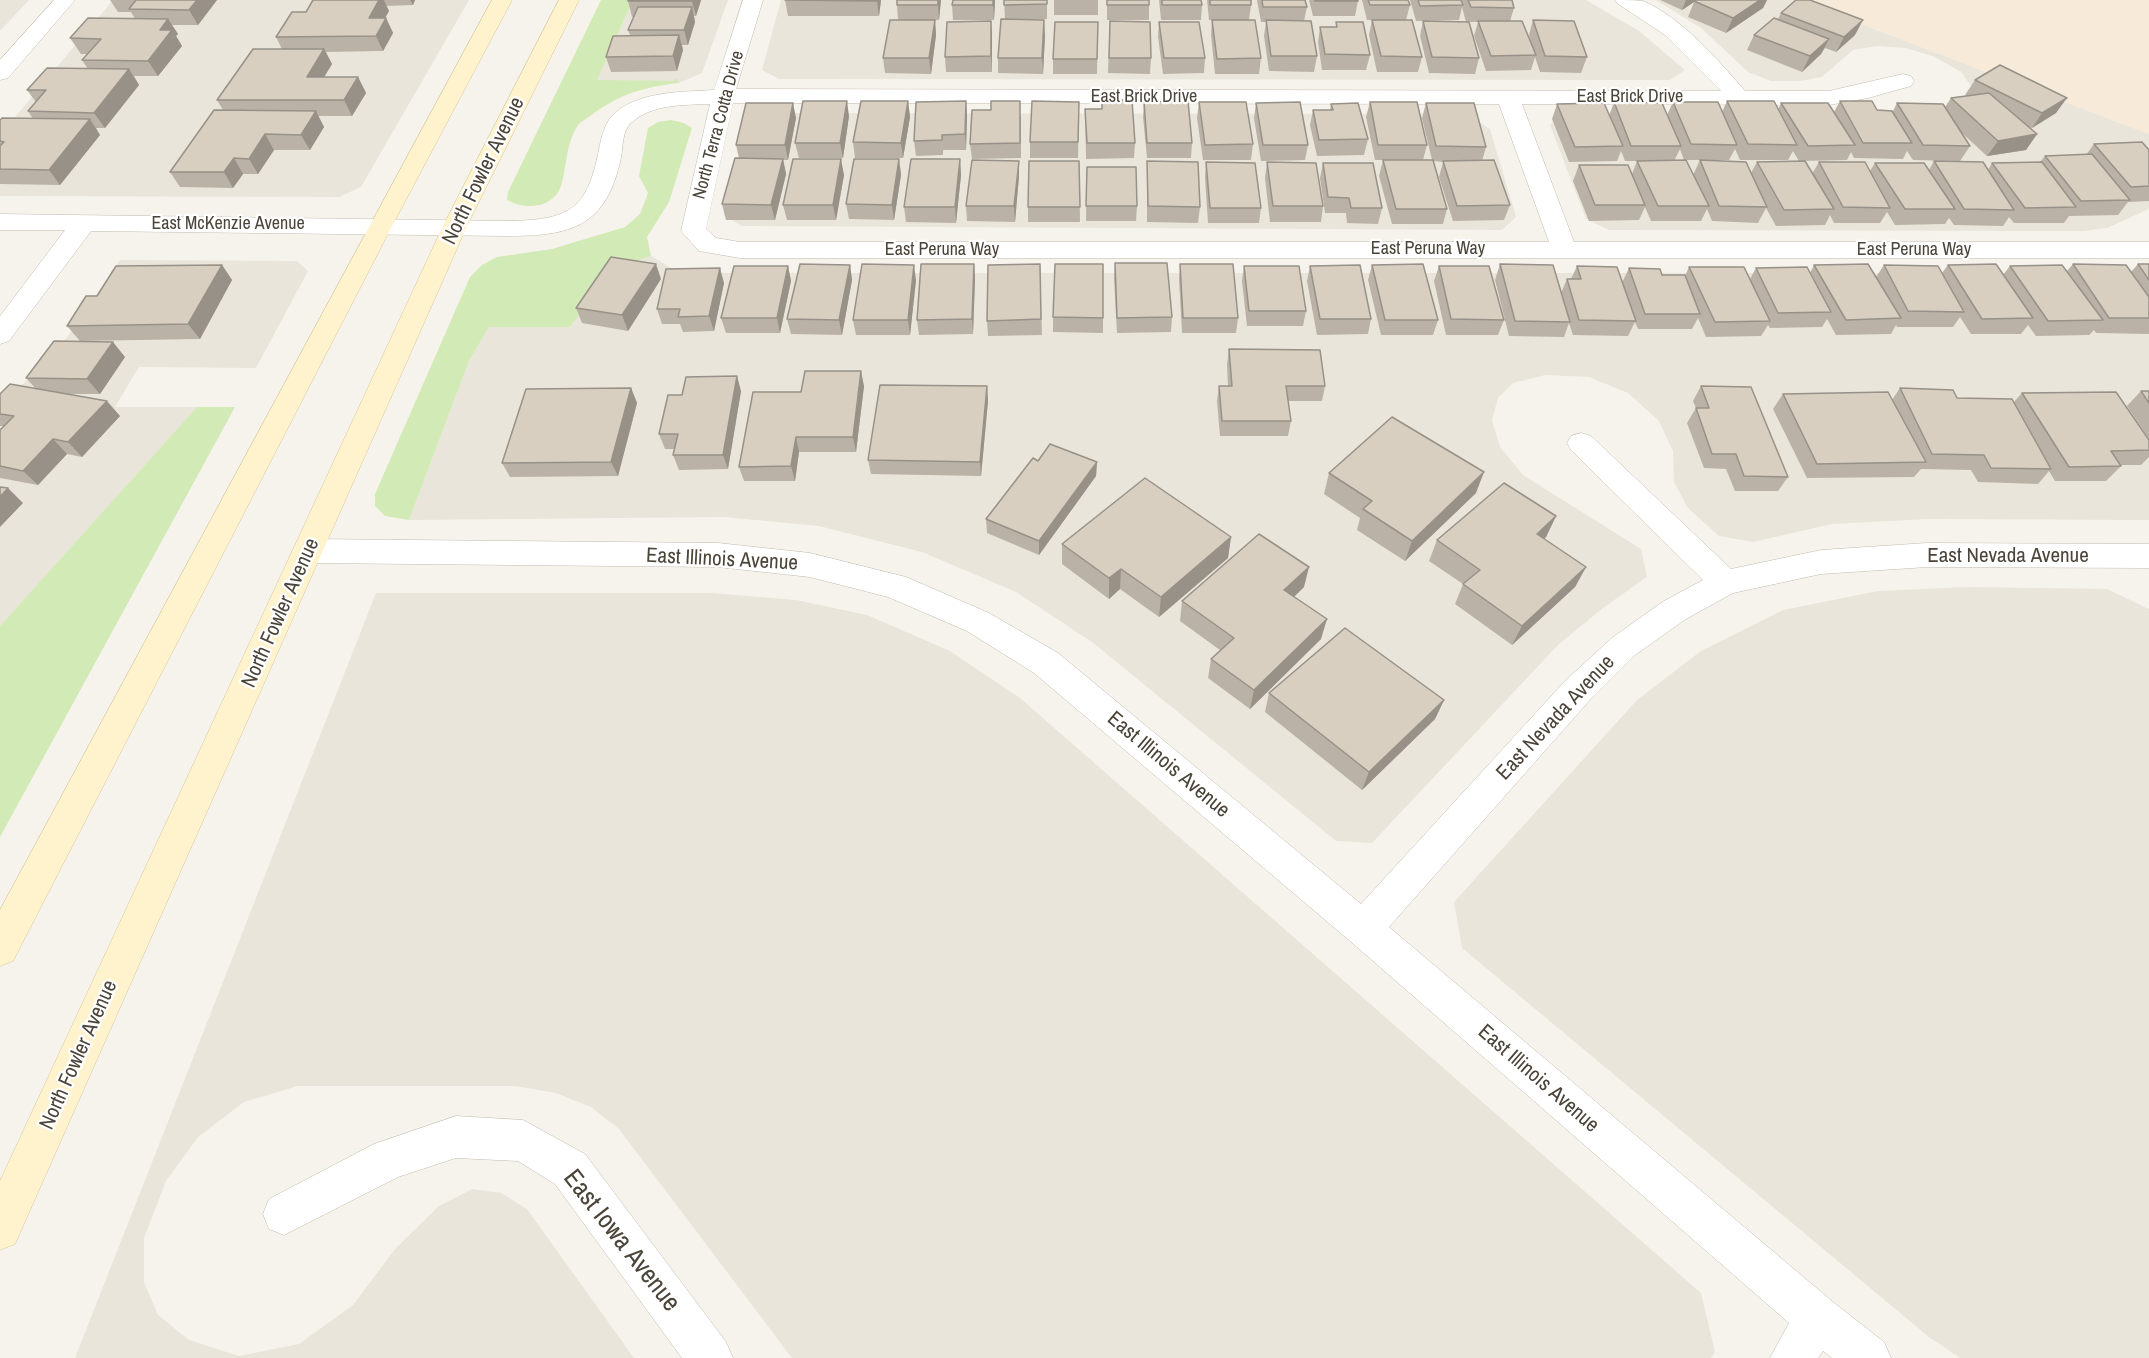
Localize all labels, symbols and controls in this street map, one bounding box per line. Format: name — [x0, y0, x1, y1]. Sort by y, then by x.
street label: North Terra Cotta Drive — [689, 49, 749, 201]
street label: East Brick Drive — [1091, 86, 1197, 108]
street label: East Brick Drive — [1577, 86, 1683, 108]
street label: North Fowler Avenue — [437, 93, 531, 249]
street label: East McKenzie Avenue — [151, 213, 305, 235]
street label: East Peruna Way — [1371, 238, 1485, 260]
street label: East Peruna Way — [885, 239, 999, 261]
street label: East Peruna Way — [1857, 239, 1971, 261]
street label: North Fowler Avenue — [237, 535, 325, 691]
street label: East Illinois Avenue — [645, 543, 799, 577]
street label: East Nevada Avenue — [1927, 543, 2089, 569]
street label: East Nevada Avenue — [1492, 650, 1620, 786]
street label: East Illinois Avenue — [1102, 707, 1234, 823]
street label: North Fowler Avenue — [35, 977, 123, 1133]
street label: East Illinois Avenue — [1472, 1020, 1604, 1138]
street label: East Iowa Avenue — [556, 1164, 686, 1318]

